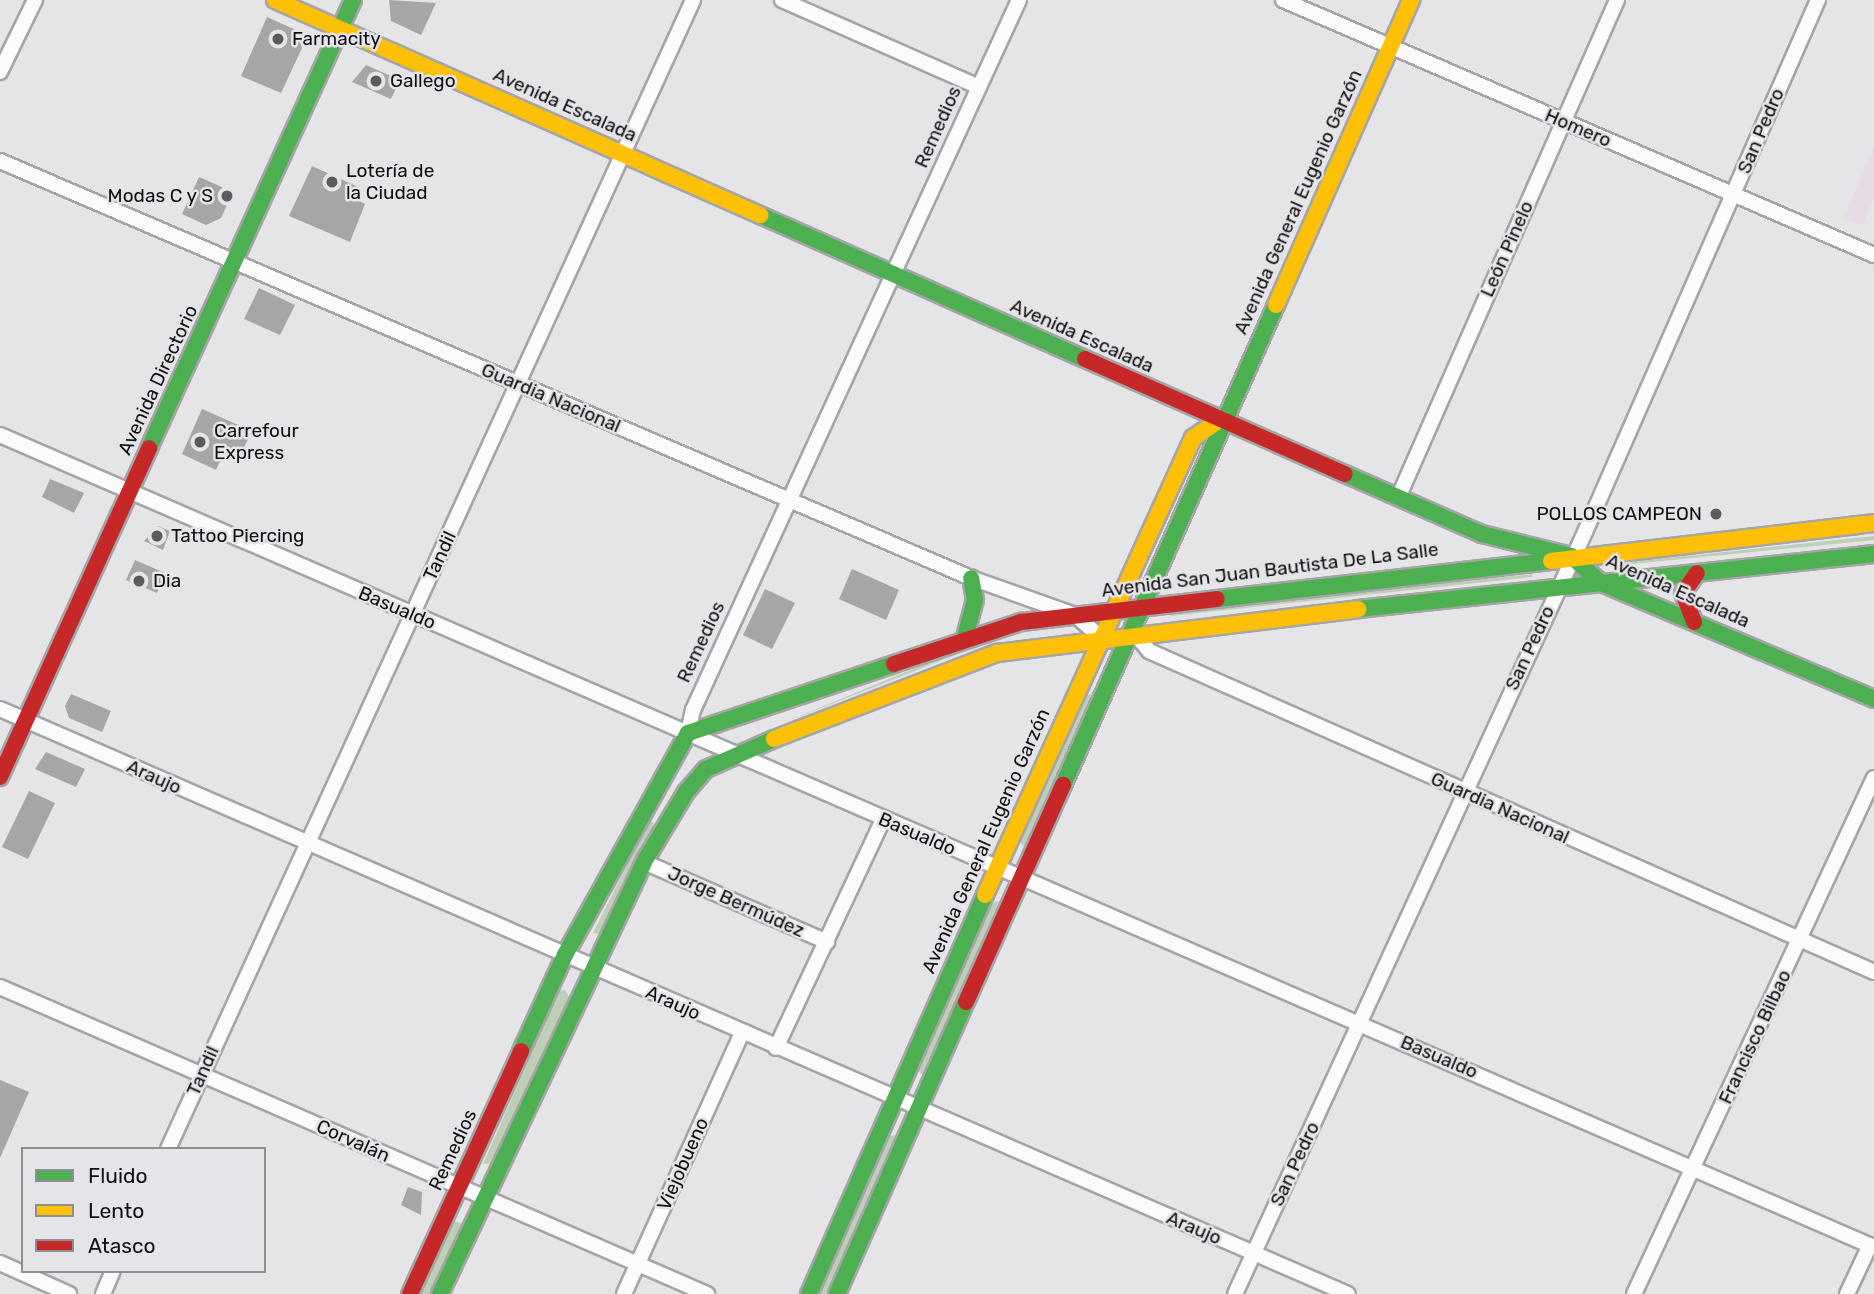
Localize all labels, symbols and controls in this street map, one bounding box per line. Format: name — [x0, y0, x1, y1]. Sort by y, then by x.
place label: Farmacity — [292, 28, 381, 50]
marker: Farmacity — [270, 31, 286, 47]
street label: Avenida Escalada — [490, 63, 640, 147]
street label: Avenida General Eugenio Garzón — [1229, 66, 1367, 338]
place label: Gallego — [390, 70, 456, 92]
marker: Gallego — [368, 73, 384, 89]
street label: Remedios — [910, 83, 966, 171]
street label: San Pedro — [1733, 85, 1789, 177]
street label: Homero — [1541, 104, 1615, 152]
place label: Lotería de la Ciudad — [346, 160, 434, 204]
marker: Lotería de la Ciudad — [324, 174, 340, 190]
place label: Modas C y S — [107, 185, 213, 207]
marker: Modas C y S — [219, 188, 235, 204]
street label: León Pinelo — [1476, 197, 1538, 301]
street label: Avenida Escalada — [1007, 294, 1157, 378]
street label: Avenida Directorio — [113, 302, 203, 458]
street label: Guardia Nacional — [478, 358, 624, 438]
place label: Carrefour Express — [214, 420, 299, 464]
marker: Carrefour Express — [192, 434, 208, 450]
place label: POLLOS CAMPEON — [1536, 503, 1702, 525]
marker: POLLOS CAMPEON — [1708, 506, 1724, 522]
place label: Tattoo Piercing — [171, 525, 304, 547]
marker: Tattoo Piercing — [149, 528, 165, 544]
street label: Tandil — [419, 528, 461, 584]
street label: Avenida San Juan Bautista De La Salle — [1100, 538, 1440, 602]
street label: Avenida Escalada — [1603, 549, 1753, 633]
place label: Dia — [153, 570, 181, 592]
marker: Dia — [131, 573, 147, 589]
street label: Basualdo — [355, 582, 439, 634]
street label: Remedios — [672, 598, 730, 686]
street label: San Pedro — [1501, 602, 1559, 694]
street label: Avenida General Eugenio Garzón — [917, 705, 1055, 977]
street label: Araujo — [123, 755, 185, 799]
street label: Guardia Nacional — [1427, 767, 1573, 849]
street label: Basualdo — [875, 808, 959, 860]
street label: Jorge Bermúdez — [664, 862, 808, 942]
street label: Francisco Bilbao — [1714, 966, 1796, 1108]
street label: Araujo — [642, 981, 704, 1025]
street label: Basualdo — [1397, 1031, 1481, 1083]
street label: Tandil — [182, 1043, 224, 1099]
street label: Remedios — [424, 1106, 482, 1194]
street label: Viejobueno — [652, 1114, 714, 1214]
street label: Corvalán — [313, 1115, 393, 1167]
street label: San Pedro — [1266, 1118, 1324, 1210]
legend — [21, 1147, 266, 1273]
text: Fluido — [88, 1163, 148, 1188]
text: Lento — [88, 1198, 144, 1223]
street label: Araujo — [1163, 1206, 1225, 1250]
text: Atasco — [88, 1233, 156, 1258]

